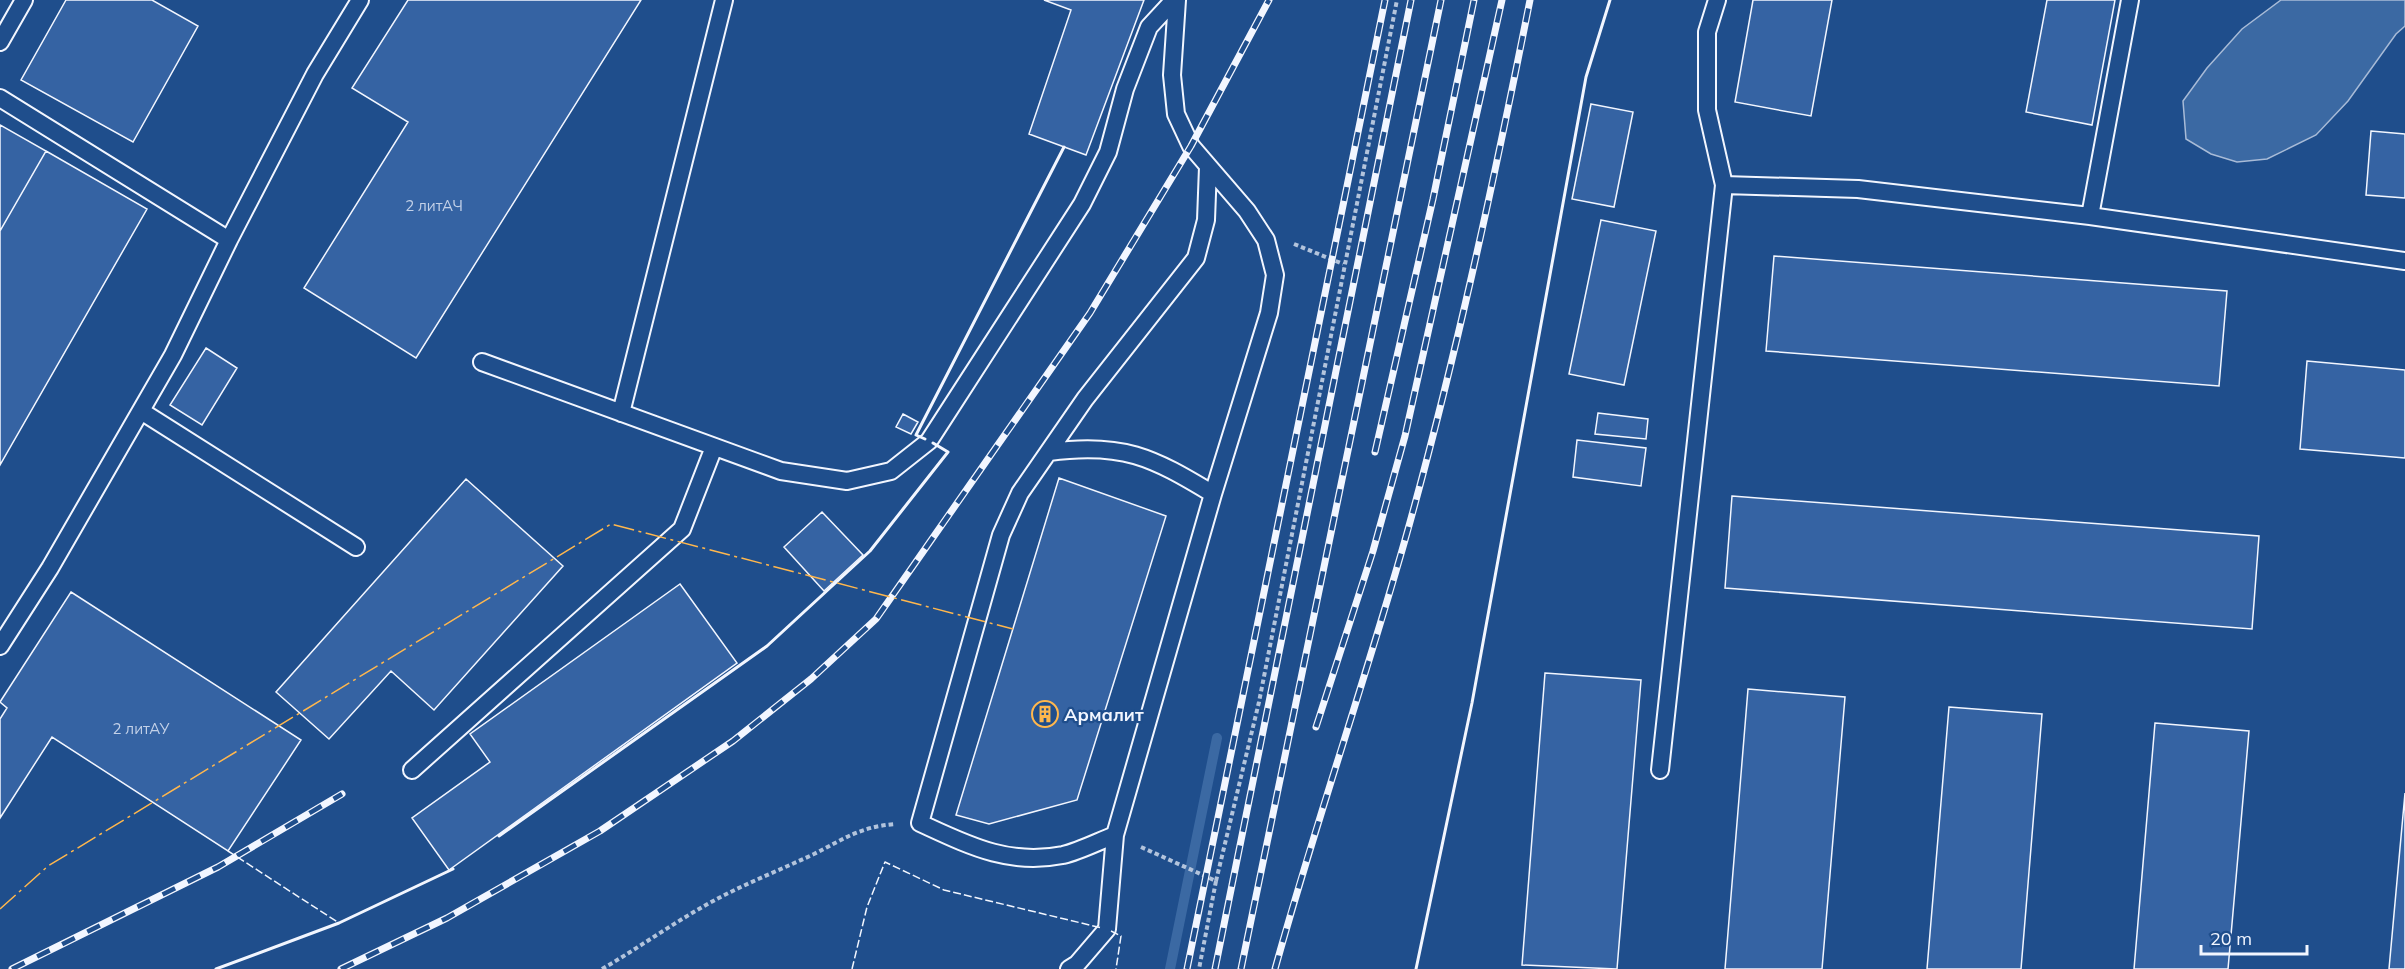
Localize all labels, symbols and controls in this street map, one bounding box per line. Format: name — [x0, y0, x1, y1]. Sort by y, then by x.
house number: 2 литАЧ — [405, 196, 463, 215]
building icon: Армалит — [1030, 699, 1060, 729]
place label: Армалит — [1064, 703, 1144, 726]
house number: 2 литАУ — [112, 719, 170, 738]
scale bar — [2201, 918, 2308, 956]
text: 20 m — [2210, 927, 2252, 950]

